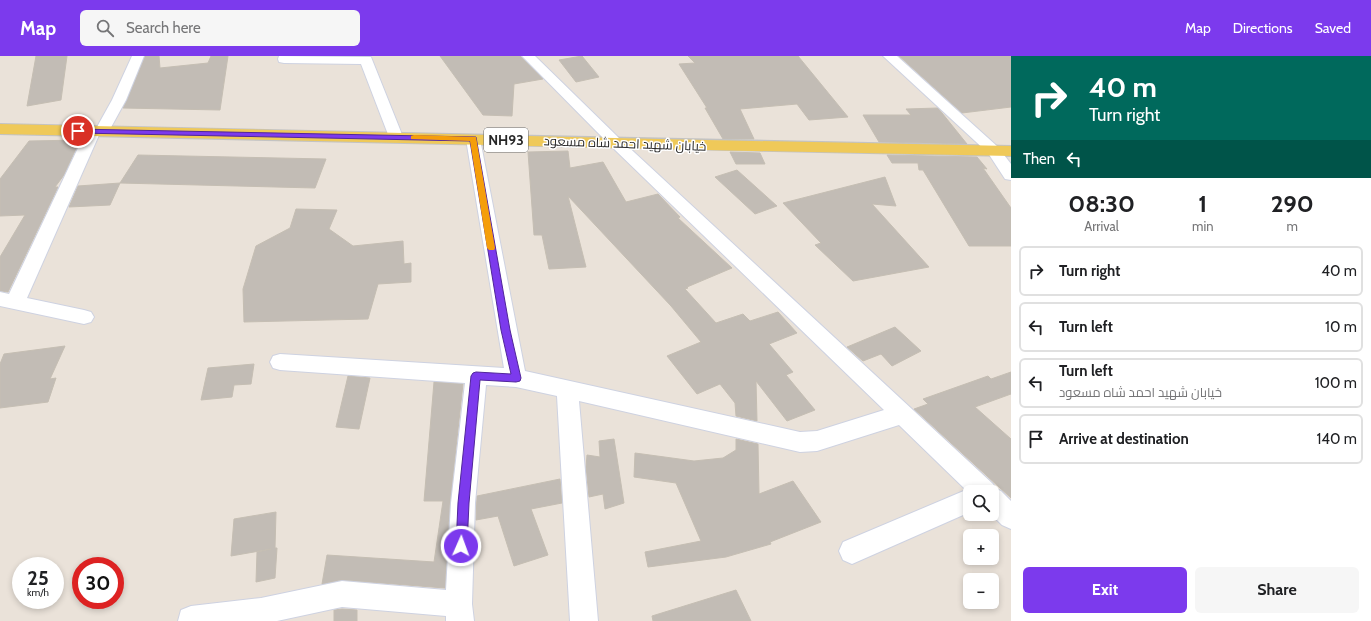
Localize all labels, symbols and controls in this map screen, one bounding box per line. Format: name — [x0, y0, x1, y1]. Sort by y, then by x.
search box — [80, 10, 360, 46]
text: Map — [20, 17, 56, 40]
icon: search — [94, 17, 116, 39]
text: Search here — [126, 19, 201, 37]
text: Map — [1185, 19, 1211, 37]
text: Directions — [1233, 19, 1293, 37]
text: Saved — [1315, 19, 1351, 37]
text: 40 m — [1089, 70, 1157, 104]
icon: right — [1023, 72, 1075, 124]
text: Turn right — [1089, 104, 1160, 126]
pin — [61, 114, 95, 148]
icon: arrive — [67, 120, 89, 142]
road number: NH93 — [484, 128, 528, 152]
street label: خیابان شهید احمد شاه مسعود — [543, 132, 707, 154]
icon: left — [1063, 148, 1085, 170]
text: Then — [1023, 150, 1055, 168]
text: 08:30 — [1068, 189, 1135, 218]
text: 1 — [1198, 189, 1207, 218]
text: 290 — [1271, 189, 1314, 218]
text: Arrival — [1084, 218, 1119, 234]
text: min — [1192, 218, 1213, 234]
text: m — [1287, 218, 1298, 234]
icon: right — [1025, 260, 1047, 282]
text: Turn right — [1059, 262, 1120, 280]
text: 40 m — [1321, 262, 1357, 280]
icon: left — [1025, 316, 1047, 338]
text: Turn left — [1059, 318, 1113, 336]
text: 10 m — [1325, 318, 1357, 336]
text: Turn left — [1059, 362, 1113, 380]
icon: left — [1025, 372, 1047, 394]
text: 100 m — [1315, 374, 1357, 392]
text: خیابان شهید احمد شاه مسعود — [1059, 384, 1222, 400]
icon: arrive — [1025, 428, 1047, 450]
text: Arrive at destination — [1059, 430, 1189, 448]
text: 140 m — [1316, 430, 1357, 448]
map controls — [963, 485, 999, 609]
button: search — [963, 485, 999, 521]
position arrow — [440, 525, 482, 567]
button: + — [963, 529, 999, 565]
speed limit sign: 30 — [72, 557, 124, 609]
text: 25 — [27, 566, 49, 590]
button: Exit — [1023, 567, 1187, 613]
button: Share — [1195, 567, 1359, 613]
button: − — [963, 573, 999, 609]
text: km/h — [27, 586, 49, 599]

